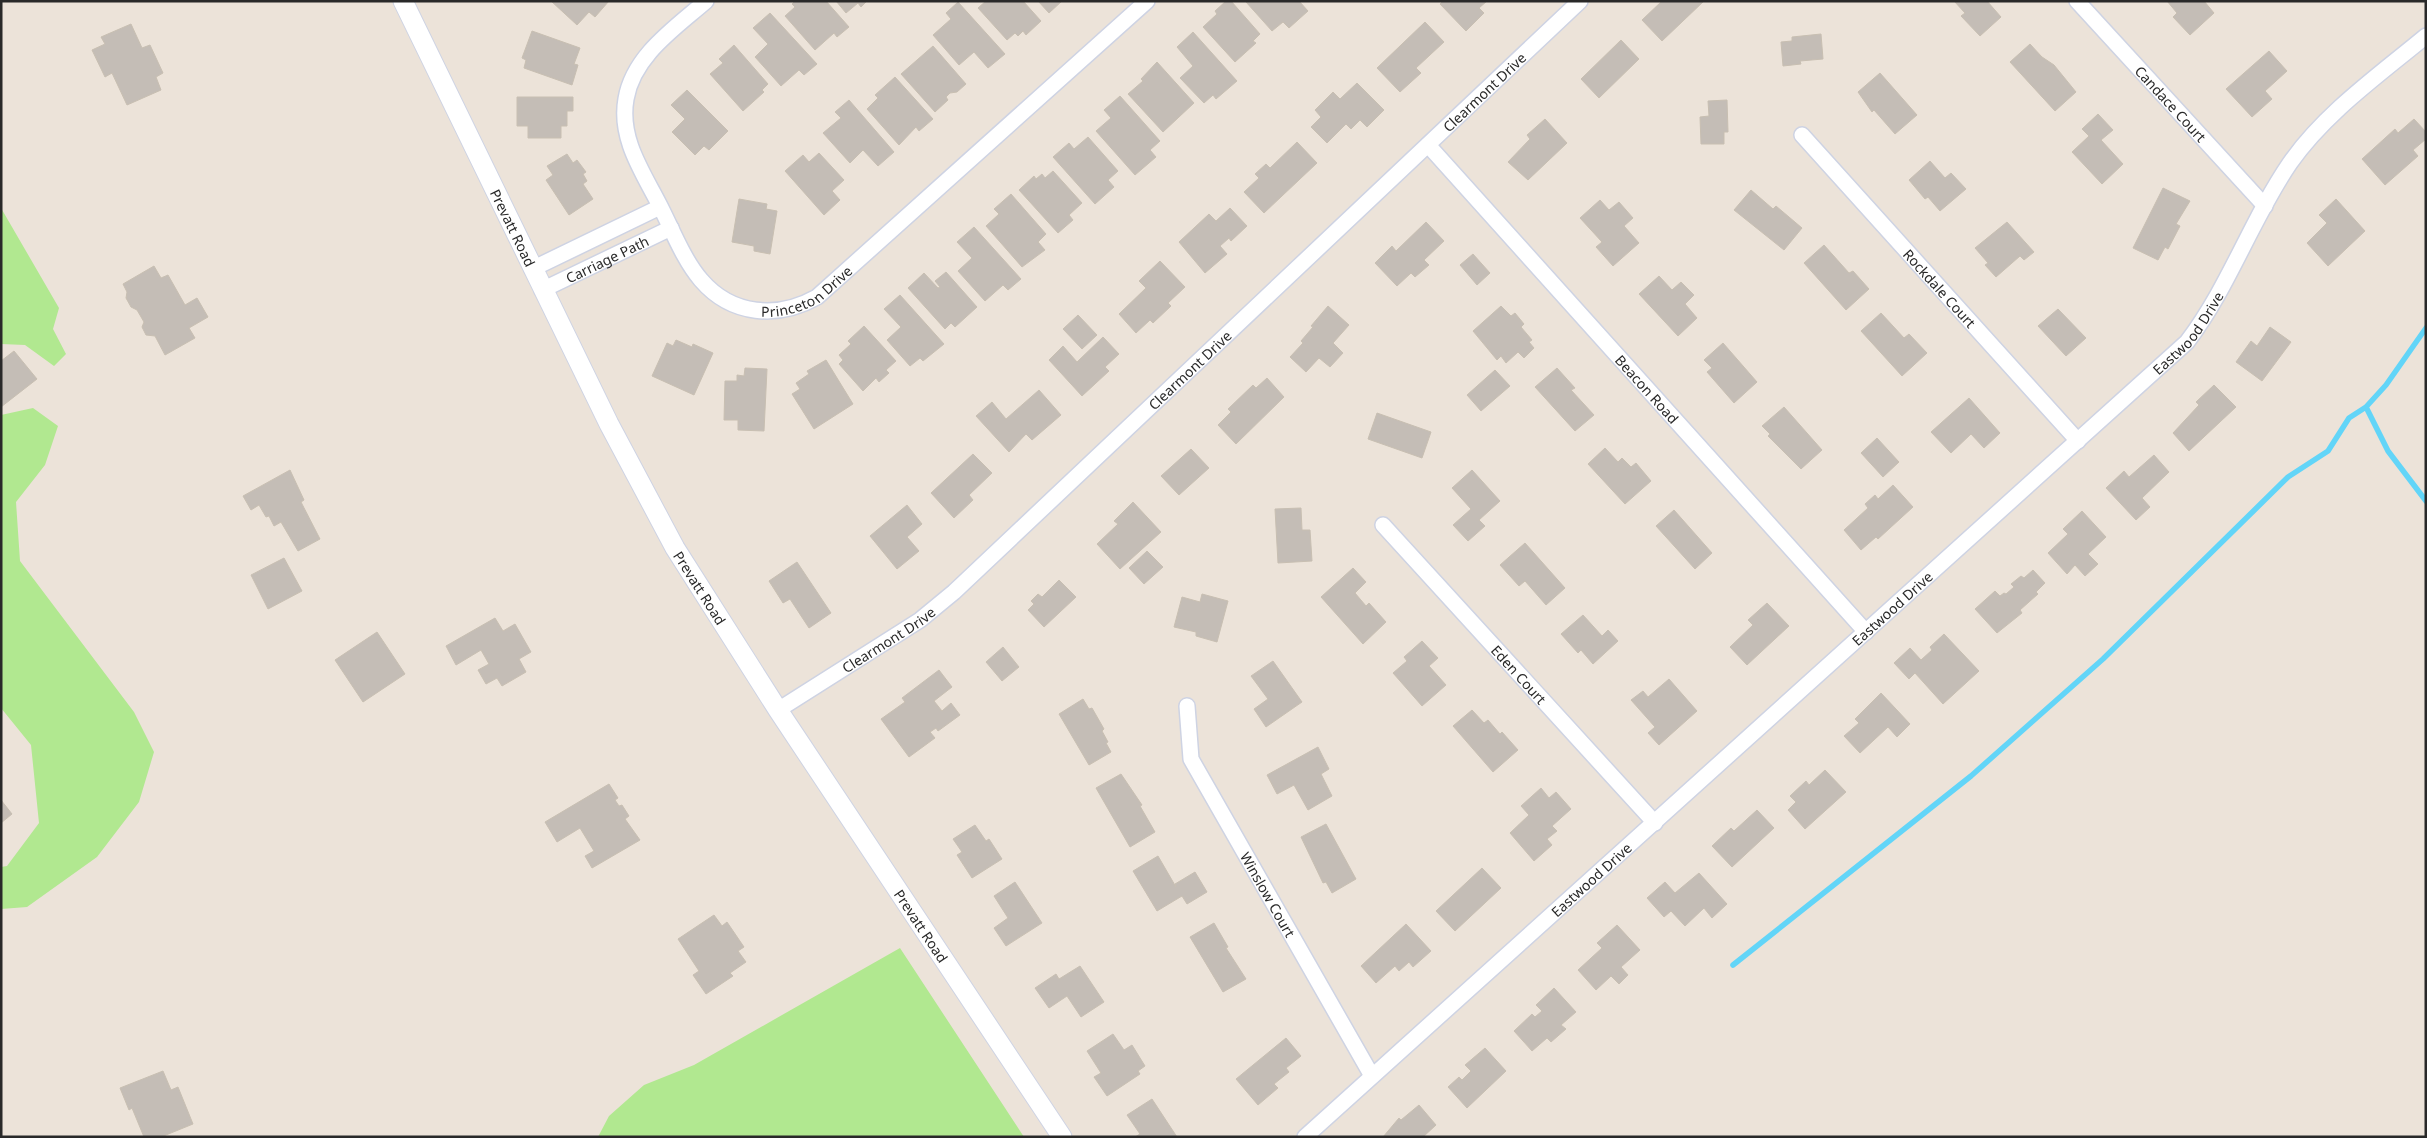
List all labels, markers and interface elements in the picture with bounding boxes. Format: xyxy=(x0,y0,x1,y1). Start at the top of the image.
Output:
street label: Clearmont Drive xyxy=(1438,48,1530,136)
street label: Candace Court xyxy=(2131,61,2211,146)
street label: Prevatt Road xyxy=(486,186,540,270)
street label: Carriage Path xyxy=(562,231,652,287)
street label: Rockdale Court xyxy=(1899,245,1980,331)
street label: Princeton Drive xyxy=(761,261,856,320)
street label: Eastwood Drive xyxy=(2148,288,2227,378)
street label: Clearmont Drive xyxy=(1144,326,1235,414)
street label: Beacon Road xyxy=(1611,351,1683,427)
street label: Prevatt Road xyxy=(670,547,731,628)
street label: Eastwood Drive xyxy=(1847,567,1936,649)
street label: Clearmont Drive xyxy=(838,602,939,677)
street label: Eden Court xyxy=(1487,641,1551,708)
street label: Eastwood Drive xyxy=(1547,838,1635,921)
street label: Winslow Court xyxy=(1236,848,1300,940)
street label: Prevatt Road xyxy=(890,885,953,966)

